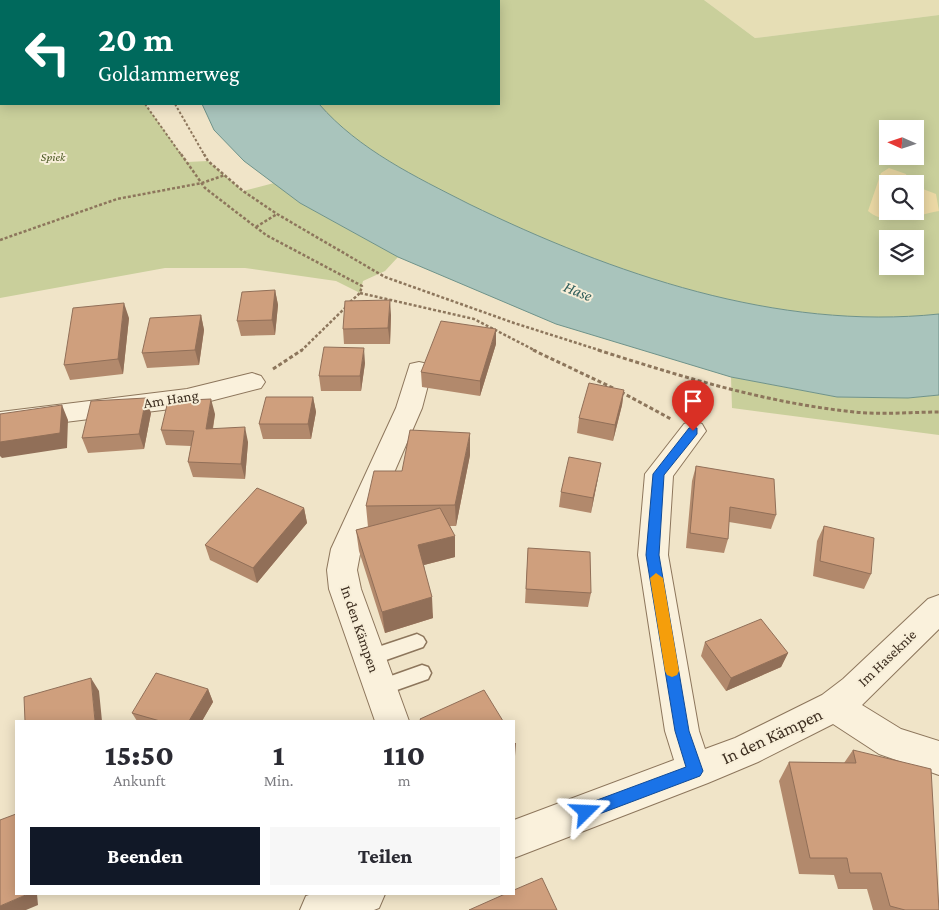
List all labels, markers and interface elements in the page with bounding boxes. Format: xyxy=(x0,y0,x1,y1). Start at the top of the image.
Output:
icon: left xyxy=(15,20,80,85)
text: 20 m xyxy=(98,20,173,59)
text: Goldammerweg xyxy=(98,61,240,86)
north arrow xyxy=(879,120,924,165)
map controls xyxy=(879,120,924,275)
park label: Spiek xyxy=(41,150,66,164)
button: search xyxy=(879,175,924,220)
button: layers xyxy=(879,230,924,275)
water label: Hase xyxy=(561,278,595,304)
pin xyxy=(672,380,714,431)
street label: Am Hang xyxy=(142,387,200,412)
icon: arrive xyxy=(679,387,707,415)
street label: In den Kämpen xyxy=(337,583,382,675)
street label: Im Haseknie xyxy=(855,626,920,690)
street label: In den Kämpen xyxy=(718,704,826,768)
text: 15:50 xyxy=(105,738,174,771)
text: 1 xyxy=(273,738,284,771)
text: 110 xyxy=(383,738,425,771)
text: Ankunft xyxy=(113,772,166,789)
text: Min. xyxy=(264,772,293,789)
text: m xyxy=(398,772,411,789)
position arrow xyxy=(559,785,611,837)
button: Beenden xyxy=(30,827,260,885)
button: Teilen xyxy=(270,827,500,885)

